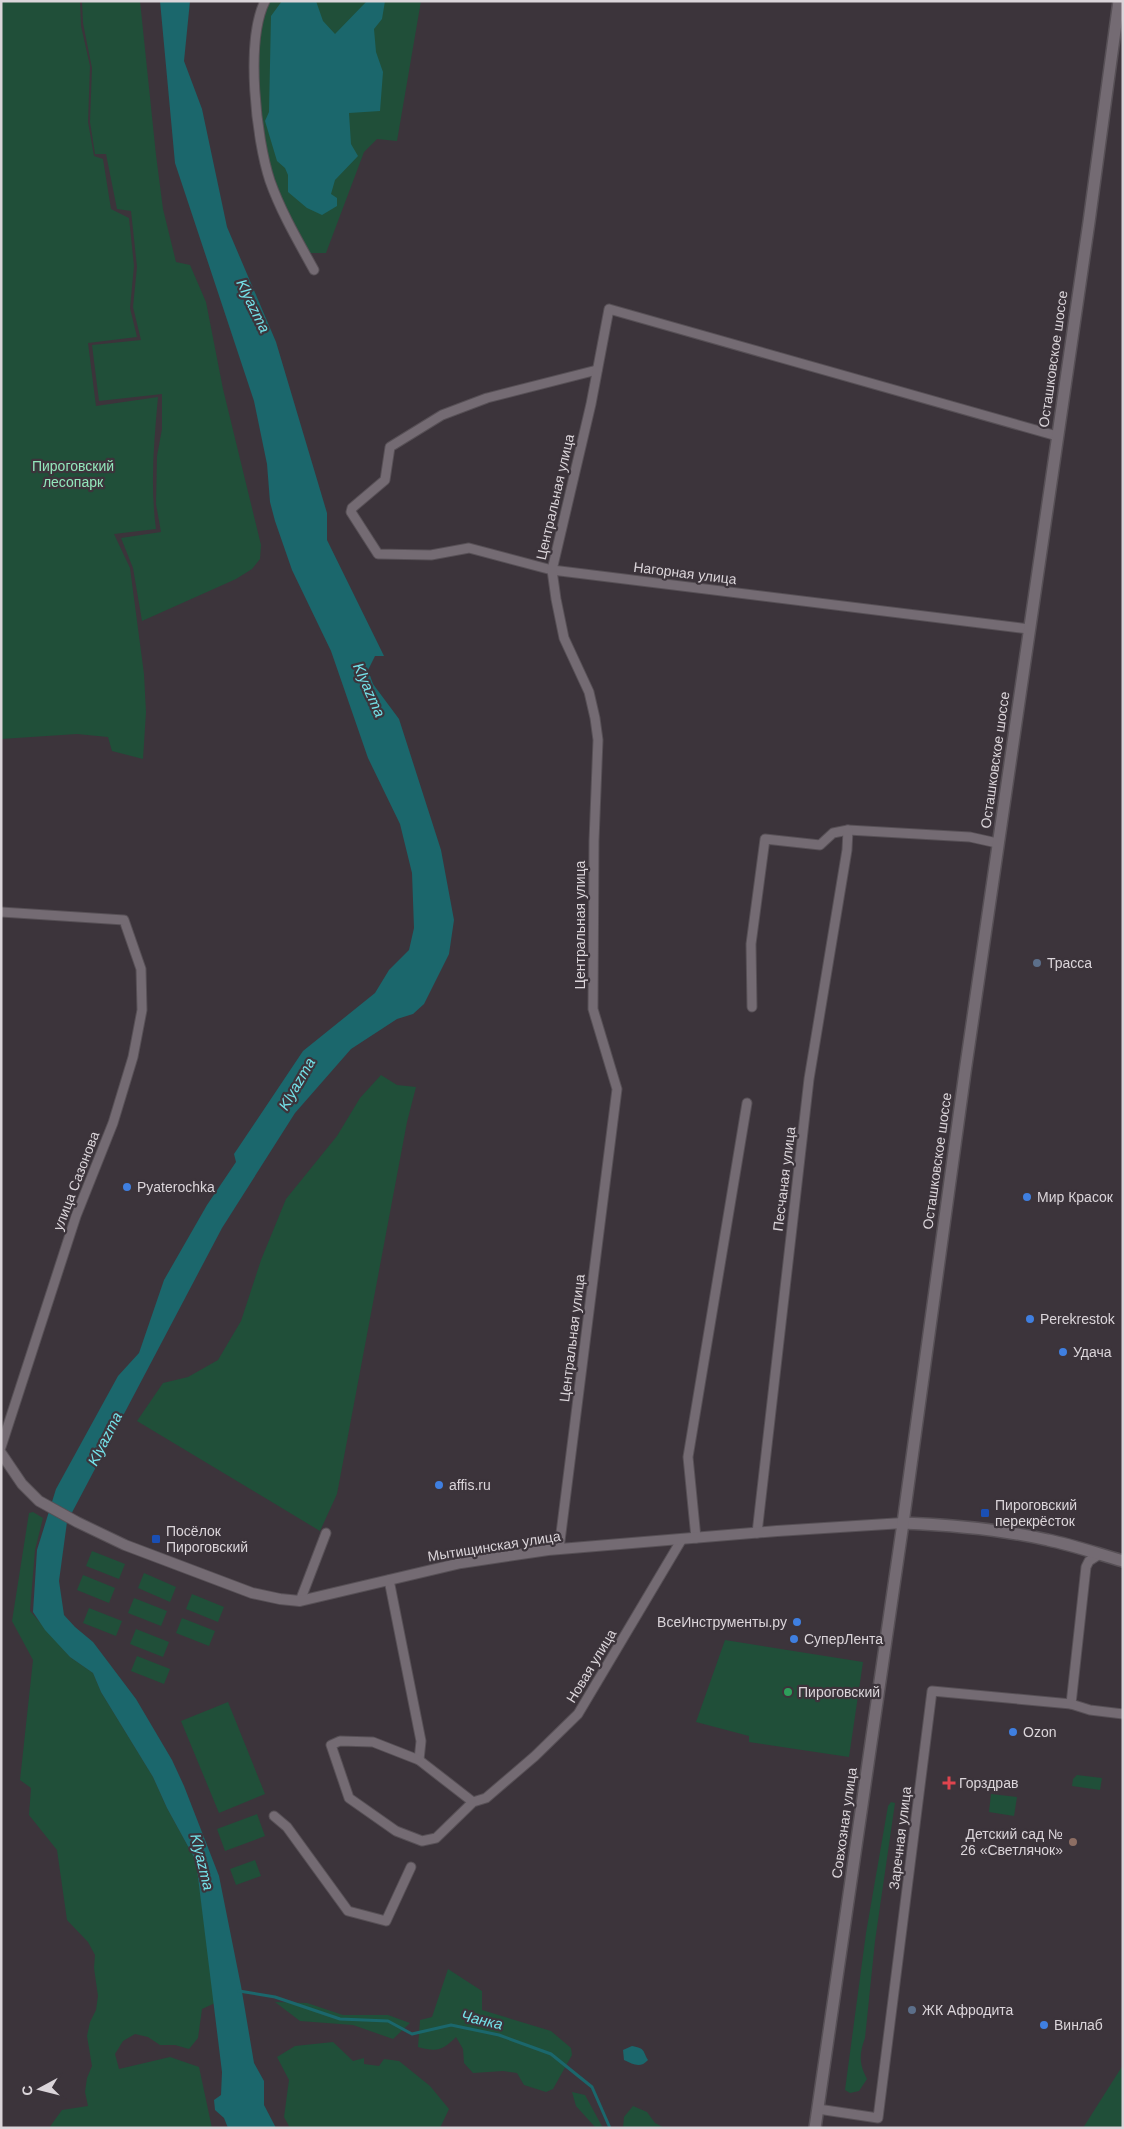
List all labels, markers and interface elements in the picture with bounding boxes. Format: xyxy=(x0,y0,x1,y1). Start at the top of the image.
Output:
water label: Klyazma xyxy=(233,276,274,335)
street label: Осташковское шоссе xyxy=(1035,289,1071,428)
street label: Центральная улица xyxy=(533,432,577,562)
park label: Пироговский лесопарк xyxy=(32,458,114,490)
street label: Нагорная улица xyxy=(633,559,738,587)
water label: Klyazma xyxy=(350,660,389,720)
street label: Осташковское шоссе xyxy=(977,690,1013,829)
street label: Центральная улица xyxy=(572,860,588,989)
place label: Трасса xyxy=(1047,955,1092,971)
marker: Трасса xyxy=(1031,957,1043,969)
water label: Klyazma xyxy=(275,1055,318,1113)
street label: Осташковское шоссе xyxy=(919,1091,955,1230)
street label: Песчаная улица xyxy=(770,1126,798,1232)
street label: улица Сазонова xyxy=(50,1129,102,1233)
place label: Pyaterochka xyxy=(137,1179,215,1195)
marker: Pyaterochka xyxy=(121,1181,133,1193)
place label: Мир Красок xyxy=(1037,1189,1114,1205)
marker: Мир Красок xyxy=(1021,1191,1033,1203)
street label: Центральная улица xyxy=(556,1273,588,1403)
place label: Perekrestok xyxy=(1040,1311,1116,1327)
marker: Perekrestok xyxy=(1024,1313,1036,1325)
place label: Удача xyxy=(1073,1344,1112,1360)
marker: Удача xyxy=(1057,1346,1069,1358)
water label: Klyazma xyxy=(84,1409,125,1468)
place label: affis.ru xyxy=(449,1477,491,1493)
marker: affis.ru xyxy=(433,1479,445,1491)
place label: Пироговский перекрёсток xyxy=(995,1497,1077,1529)
marker: Пироговский перекрёсток xyxy=(979,1507,991,1519)
place label: Посёлок Пироговский xyxy=(166,1523,248,1555)
street label: Мытищинская улица xyxy=(426,1528,562,1564)
marker: Посёлок Пироговский xyxy=(150,1533,162,1545)
place label: ВсеИнструменты.ру xyxy=(657,1614,787,1630)
marker: ВсеИнструменты.ру xyxy=(791,1616,803,1628)
street label: Новая улица xyxy=(563,1626,619,1706)
place label: СуперЛента xyxy=(804,1631,883,1647)
marker: СуперЛента xyxy=(788,1633,800,1645)
place label: Пироговский xyxy=(798,1684,880,1700)
marker: Пироговский xyxy=(782,1686,794,1698)
place label: Ozon xyxy=(1023,1724,1056,1740)
marker: Ozon xyxy=(1007,1726,1019,1738)
street label: Совхозная улица xyxy=(828,1766,860,1879)
place label: Горздрав xyxy=(959,1775,1018,1791)
marker: Горздрав xyxy=(943,1777,955,1789)
street label: Заречная улица xyxy=(886,1785,914,1891)
place label: Детский сад № 26 «Светлячок» xyxy=(960,1826,1063,1858)
water label: Klyazma xyxy=(187,1832,218,1892)
marker: Детский сад № 26 «Светлячок» xyxy=(1067,1836,1079,1848)
place label: ЖК Афродита xyxy=(922,2002,1013,2018)
marker: ЖК Афродита xyxy=(906,2004,918,2016)
water label: Чанка xyxy=(460,2006,505,2033)
place label: Винлаб xyxy=(1054,2017,1103,2033)
marker: Винлаб xyxy=(1038,2019,1050,2031)
north arrow xyxy=(15,2064,65,2114)
text: С xyxy=(19,2085,36,2097)

